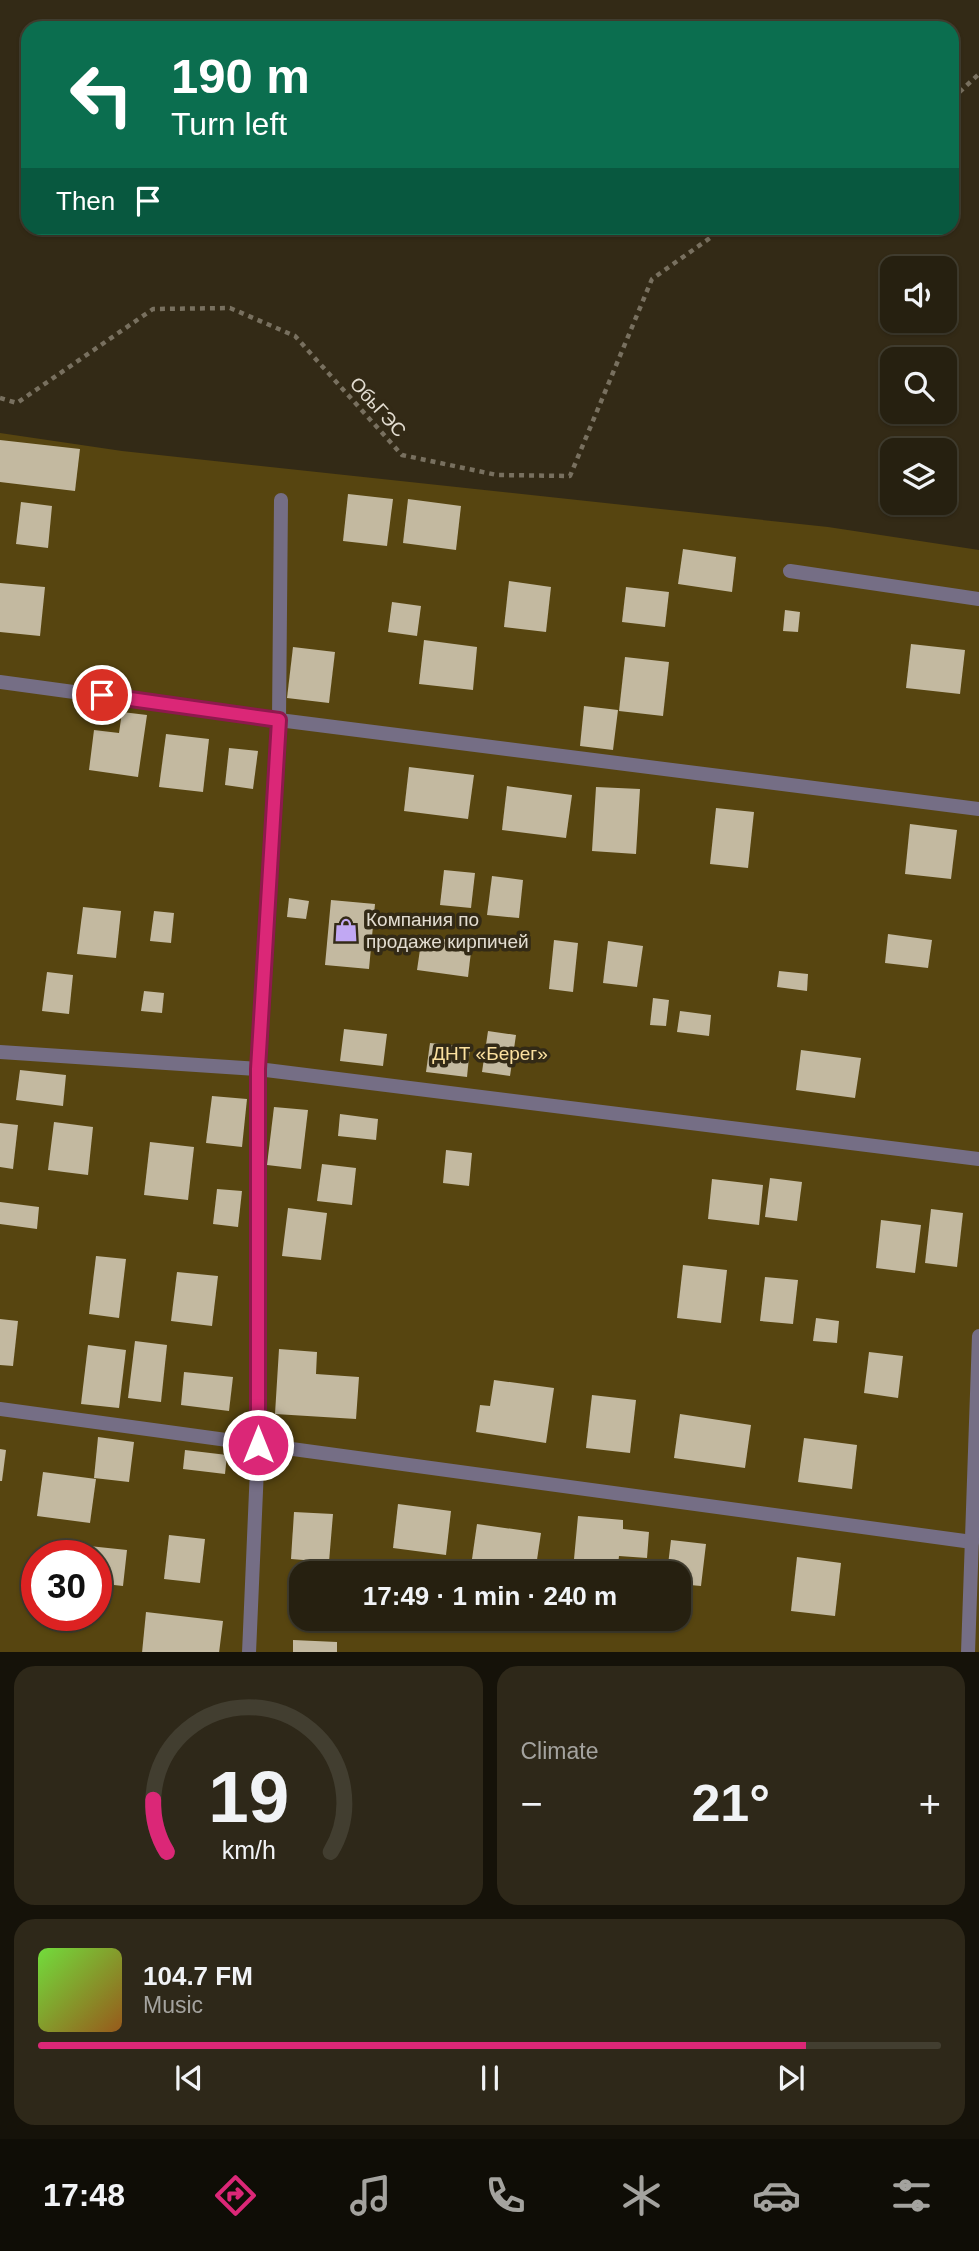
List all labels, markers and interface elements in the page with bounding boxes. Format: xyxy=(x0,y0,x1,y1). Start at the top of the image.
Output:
icon: left xyxy=(56,49,147,140)
text: 190 m xyxy=(171,49,310,103)
text: Turn left xyxy=(171,106,287,142)
icon: arrive xyxy=(129,182,167,220)
text: Then xyxy=(56,186,115,216)
map controls xyxy=(880,256,957,515)
button: sound xyxy=(880,256,957,333)
button: search xyxy=(880,347,957,424)
street label: ОбьГЭС xyxy=(346,373,410,441)
button: layers xyxy=(880,438,957,515)
pin xyxy=(72,665,132,725)
icon: arrive xyxy=(83,676,121,714)
place label: Компания по продаже кирпичей xyxy=(366,909,529,952)
shop icon: Компания по продаже кирпичей xyxy=(332,916,360,944)
park label: ДНТ «Берег» xyxy=(432,1043,548,1064)
position arrow xyxy=(221,1408,295,1482)
speed limit sign: 30 xyxy=(21,1540,112,1631)
text: 17:49 · 1 min · 240 m xyxy=(363,1581,617,1611)
text: Climate xyxy=(521,1738,598,1764)
text: 19 xyxy=(208,1756,289,1837)
text: 21° xyxy=(691,1774,770,1832)
text: − xyxy=(521,1783,543,1825)
text: + xyxy=(919,1783,941,1825)
text: km/h xyxy=(221,1835,275,1863)
text: 104.7 FM xyxy=(143,1961,253,1991)
text: Music xyxy=(143,1992,203,2018)
icon: previous xyxy=(170,2059,208,2097)
icon: pause xyxy=(471,2059,509,2097)
icon: next xyxy=(772,2059,810,2097)
icon: directions xyxy=(211,2171,260,2220)
icon: music xyxy=(346,2171,395,2220)
icon: phone xyxy=(481,2171,530,2220)
icon: climate xyxy=(617,2171,666,2220)
icon: car xyxy=(752,2171,801,2220)
icon: filters xyxy=(887,2171,936,2220)
text: 17:48 xyxy=(43,2177,125,2213)

